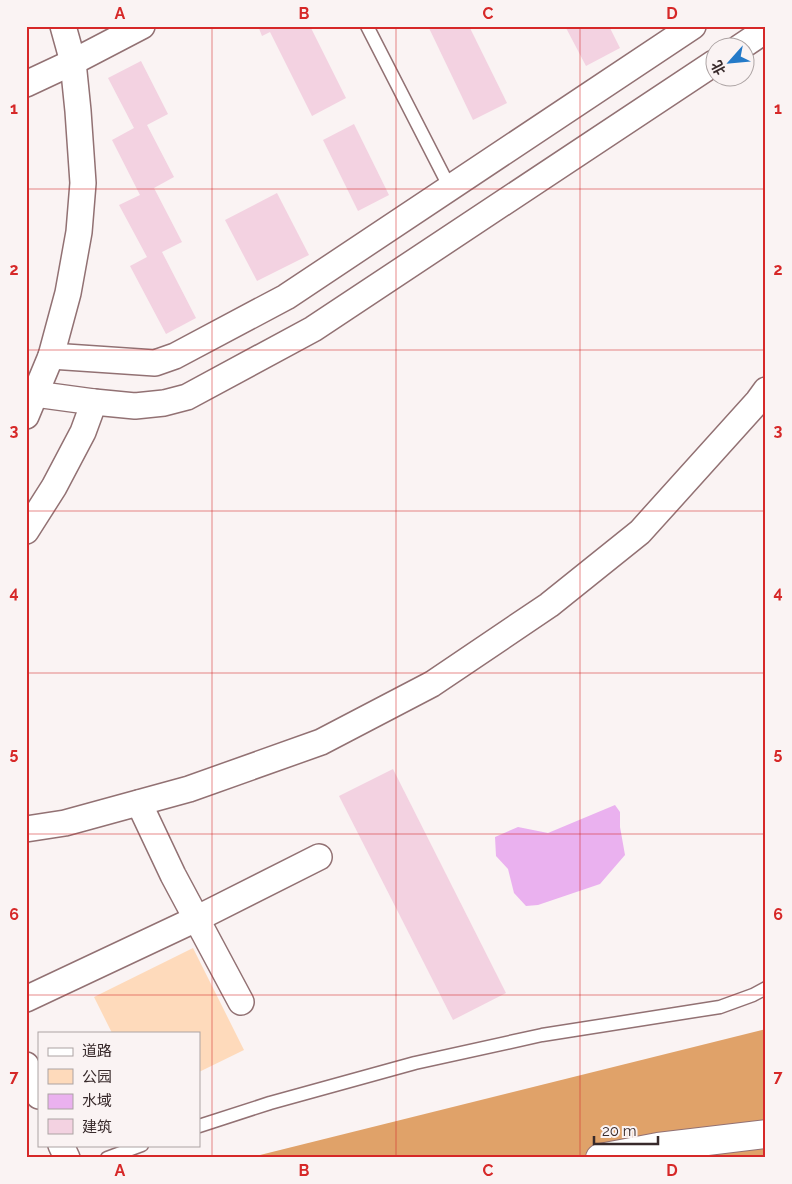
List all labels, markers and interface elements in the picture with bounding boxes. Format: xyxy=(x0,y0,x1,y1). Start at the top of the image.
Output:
text: A xyxy=(115,4,126,23)
text: B xyxy=(299,4,310,23)
text: C xyxy=(483,4,494,23)
text: D xyxy=(666,4,678,23)
north arrow xyxy=(704,38,754,88)
text: 北 xyxy=(708,58,729,78)
text: 1 xyxy=(10,99,18,118)
text: 1 xyxy=(774,99,782,118)
text: 2 xyxy=(9,260,19,279)
text: 2 xyxy=(773,260,783,279)
text: 3 xyxy=(10,421,19,440)
text: 3 xyxy=(774,421,783,440)
text: 4 xyxy=(9,583,19,602)
text: 4 xyxy=(773,583,783,602)
text: 5 xyxy=(10,744,19,763)
text: 5 xyxy=(774,744,783,763)
text: 6 xyxy=(9,905,19,924)
text: 6 xyxy=(773,905,783,924)
legend xyxy=(38,1032,200,1146)
text: 道路 xyxy=(82,1042,112,1060)
text: 7 xyxy=(10,1067,19,1086)
text: 7 xyxy=(774,1067,783,1086)
text: 公园 xyxy=(82,1068,112,1086)
text: 水域 xyxy=(82,1092,112,1110)
scale bar xyxy=(594,1114,658,1146)
text: 建筑 xyxy=(82,1118,112,1136)
text: 20 m xyxy=(602,1122,637,1140)
text: A xyxy=(115,1161,126,1180)
text: B xyxy=(299,1161,310,1180)
text: C xyxy=(483,1161,494,1180)
text: D xyxy=(666,1161,678,1180)

